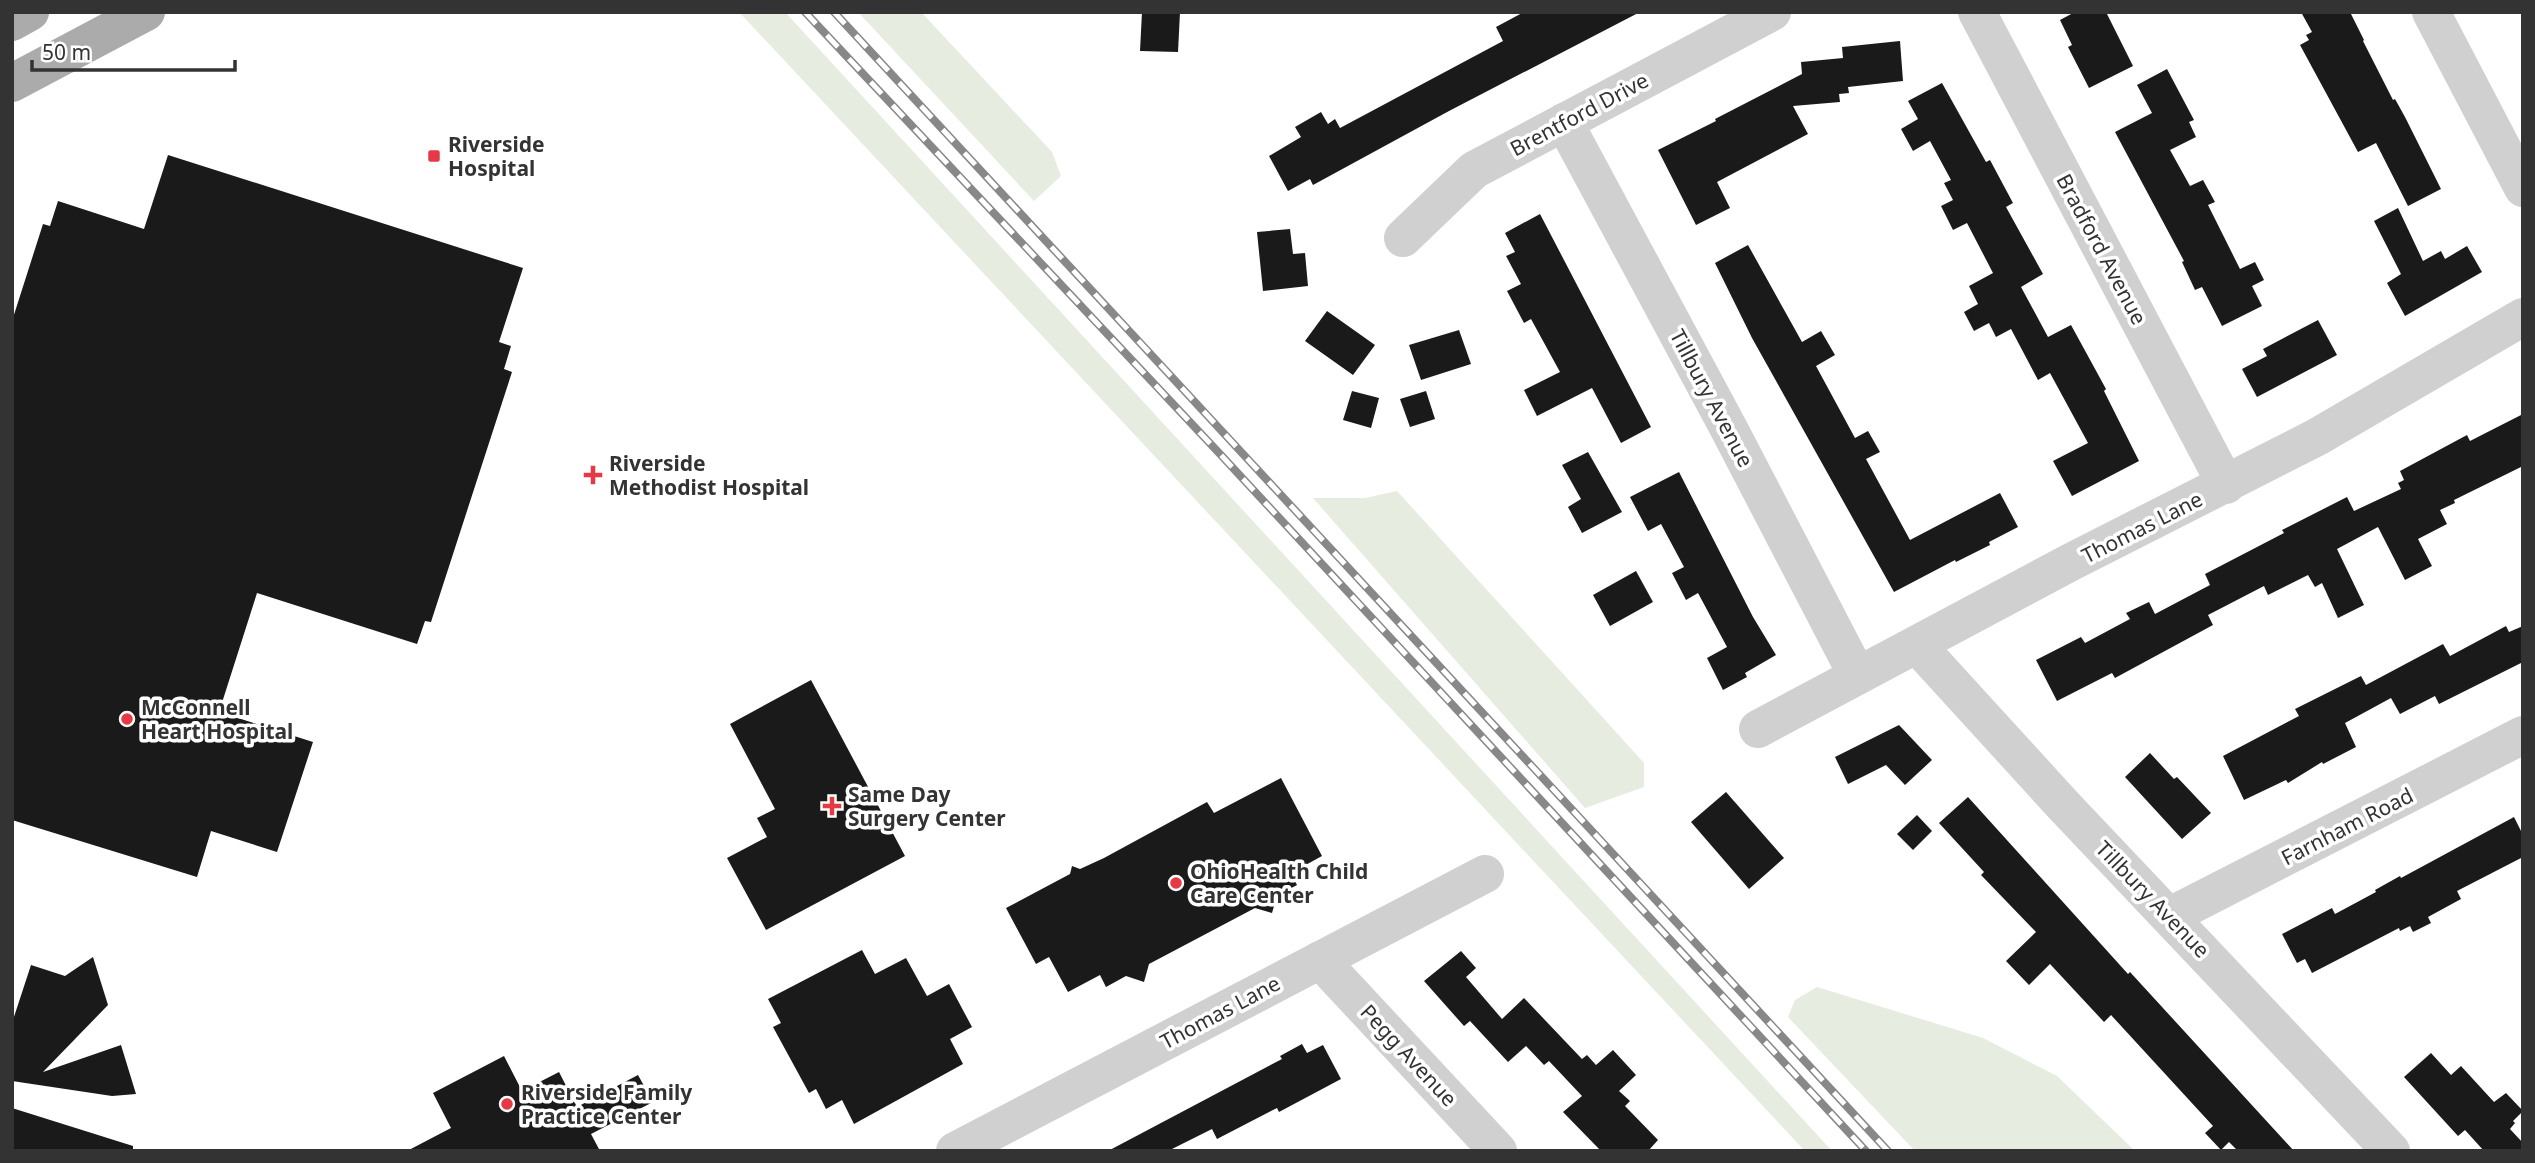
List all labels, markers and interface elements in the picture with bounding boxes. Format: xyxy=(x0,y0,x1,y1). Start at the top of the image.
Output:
scale bar xyxy=(32,28,234,72)
text: 50 m xyxy=(42,38,91,66)
street label: Brentford Drive xyxy=(1505,66,1653,162)
place label: Riverside Hospital xyxy=(448,130,545,182)
marker: Riverside Hospital xyxy=(426,148,442,164)
street label: Bradford Avenue xyxy=(2050,169,2154,329)
street label: Tillbury Avenue xyxy=(1664,324,1760,472)
place label: Riverside Methodist Hospital xyxy=(609,449,809,501)
marker: Riverside Methodist Hospital xyxy=(583,465,603,485)
street label: Thomas Lane xyxy=(2077,485,2207,569)
place label: McConnell Heart Hospital xyxy=(141,693,293,745)
marker: McConnell Heart Hospital xyxy=(119,711,135,727)
place label: Same Day Surgery Center xyxy=(848,780,1006,832)
street label: Farnham Road xyxy=(2276,781,2418,871)
marker: Same Day Surgery Center xyxy=(822,796,842,816)
street label: Tillbury Avenue xyxy=(2090,834,2216,964)
place label: OhioHealth Child Care Center xyxy=(1190,857,1368,909)
marker: OhioHealth Child Care Center xyxy=(1168,875,1184,891)
street label: Thomas Lane xyxy=(1155,969,1285,1055)
street label: Pegg Avenue xyxy=(1355,998,1463,1112)
place label: Riverside Family Practice Center xyxy=(521,1078,692,1130)
marker: Riverside Family Practice Center xyxy=(499,1096,515,1112)

